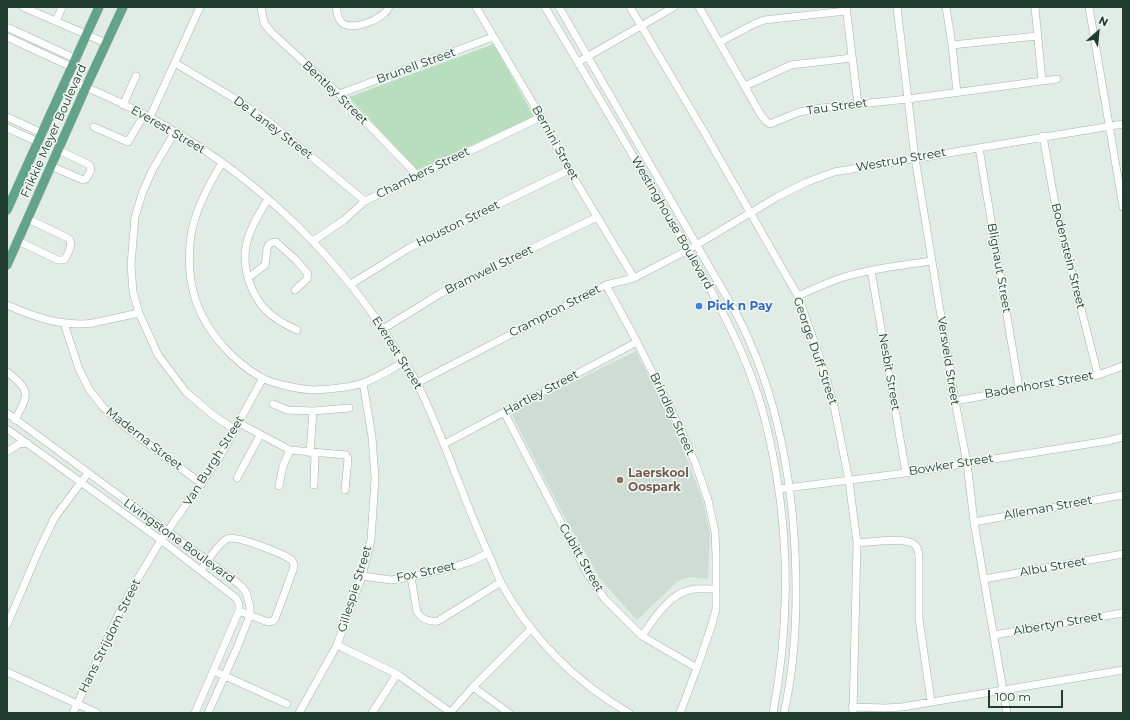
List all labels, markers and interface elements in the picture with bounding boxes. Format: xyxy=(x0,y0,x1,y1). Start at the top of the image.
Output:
north arrow xyxy=(1078,12,1118,52)
text: N xyxy=(1096,13,1111,30)
street label: Brunell Street xyxy=(374,45,458,87)
street label: Bentley Street xyxy=(299,58,371,128)
street label: Frikkie Meyer Boulevard xyxy=(18,62,90,200)
street label: De Laney Street xyxy=(230,93,316,163)
street label: Tau Street xyxy=(806,96,868,118)
street label: Everest Street xyxy=(128,103,208,157)
street label: Bernini Street xyxy=(529,103,581,183)
street label: Chambers Street xyxy=(374,144,472,202)
street label: Westrup Street xyxy=(855,145,947,175)
street label: Westinghouse Boulevard xyxy=(628,154,716,292)
street label: Houston Street xyxy=(414,198,502,250)
street label: Bodenstein Street xyxy=(1048,202,1088,310)
street label: Blignaut Street xyxy=(984,222,1014,314)
street label: Bramwell Street xyxy=(442,242,536,298)
street label: Crampton Street xyxy=(507,282,603,340)
street label: George Duff Street xyxy=(790,295,840,407)
place label: Pick n Pay xyxy=(707,299,772,313)
marker: Pick n Pay xyxy=(694,301,704,311)
street label: Everest Street xyxy=(369,314,425,392)
street label: Versveld Street xyxy=(934,316,962,406)
street label: Nesbit Street xyxy=(875,332,903,412)
street label: Hartley Street xyxy=(501,367,581,419)
street label: Badenhorst Street xyxy=(983,368,1095,402)
street label: Brindley Street xyxy=(647,370,697,458)
street label: Maderna Street xyxy=(103,405,185,473)
street label: Van Burgh Street xyxy=(180,413,248,509)
street label: Bowker Street xyxy=(908,451,994,479)
place label: Laerskool Oospark xyxy=(628,466,689,494)
marker: Laerskool Oospark xyxy=(615,475,625,485)
street label: Alleman Street xyxy=(1003,493,1093,523)
street label: Livingstone Boulevard xyxy=(121,496,237,586)
street label: Cubitt Street xyxy=(556,521,606,595)
street label: Gillespie Street xyxy=(335,544,375,634)
street label: Albu Street xyxy=(1019,554,1087,580)
street label: Fox Street xyxy=(395,559,457,585)
street label: Hans Strijdom Street xyxy=(76,577,144,695)
street label: Albertyn Street xyxy=(1012,609,1104,639)
scale bar xyxy=(990,682,1065,708)
text: 100 m xyxy=(995,689,1031,704)

